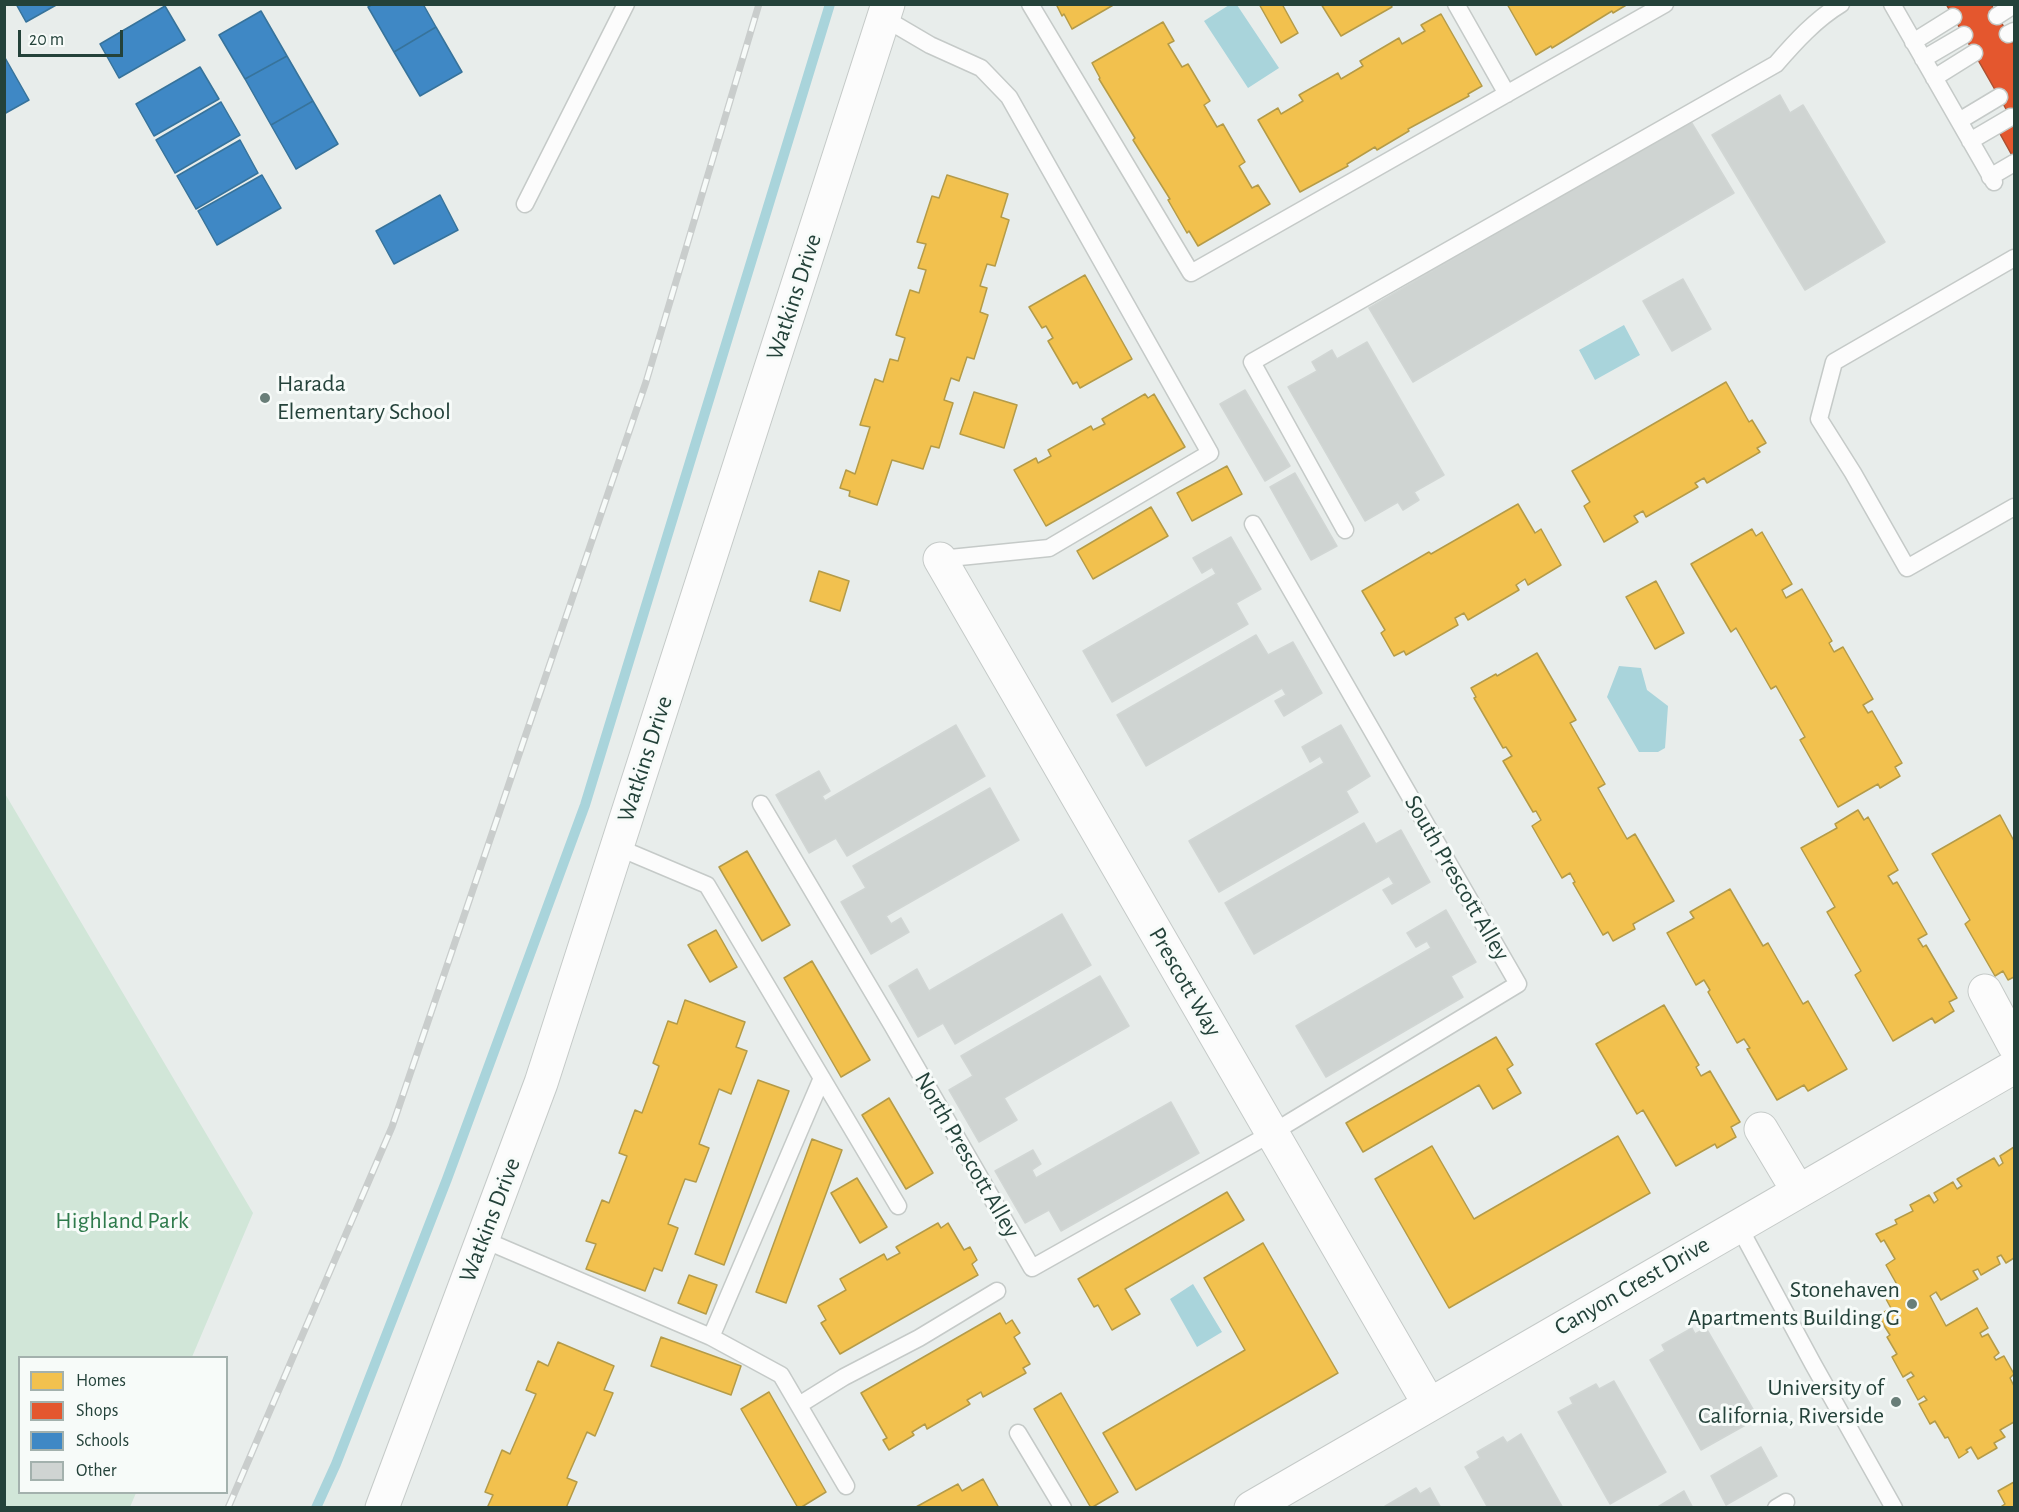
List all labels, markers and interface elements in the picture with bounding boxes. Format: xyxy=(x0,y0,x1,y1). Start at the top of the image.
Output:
scale bar xyxy=(21,18,126,56)
text: 20 m xyxy=(29,31,64,49)
street label: Watkins Drive xyxy=(760,230,828,364)
place label: Harada Elementary School xyxy=(277,370,451,426)
marker: Harada Elementary School xyxy=(258,391,272,405)
street label: Watkins Drive xyxy=(611,692,679,826)
street label: South Prescott Alley xyxy=(1398,790,1516,966)
street label: Prescott Way xyxy=(1142,922,1228,1042)
street label: North Prescott Alley xyxy=(908,1067,1026,1243)
street label: Watkins Drive xyxy=(453,1154,527,1286)
park label: Highland Park xyxy=(55,1207,189,1235)
street label: Canyon Crest Drive xyxy=(1549,1230,1715,1342)
place label: Stonehaven Apartments Building G xyxy=(1687,1276,1900,1332)
marker: Stonehaven Apartments Building G xyxy=(1905,1297,1919,1311)
legend xyxy=(18,1356,228,1494)
text: Homes xyxy=(76,1372,126,1390)
place label: University of California, Riverside xyxy=(1698,1374,1884,1430)
marker: University of California, Riverside xyxy=(1889,1395,1903,1409)
text: Shops xyxy=(76,1402,118,1420)
text: Schools xyxy=(76,1432,129,1450)
text: Other xyxy=(76,1462,117,1480)

